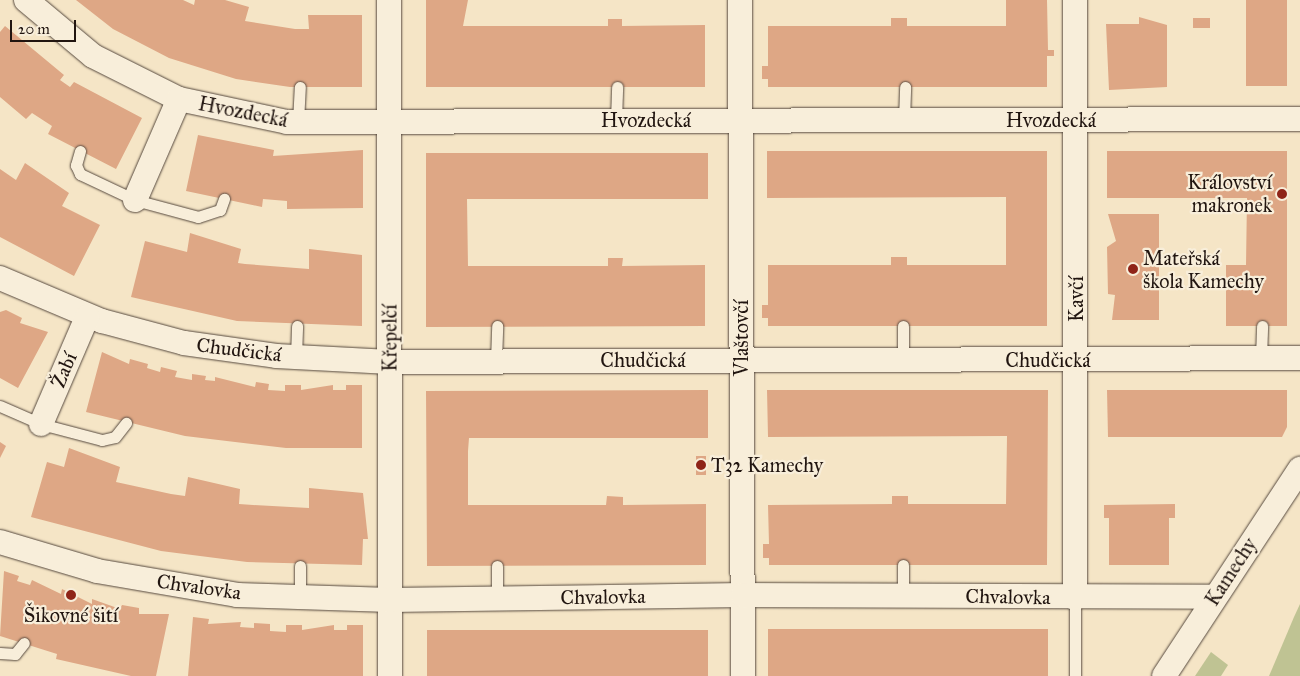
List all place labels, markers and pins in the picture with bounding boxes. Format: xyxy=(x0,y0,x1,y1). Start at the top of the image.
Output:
place label: Království makronek xyxy=(1187,170,1272,217)
marker: Království makronek xyxy=(1276,188,1288,200)
place label: Mateřská škola Kamechy xyxy=(1143,246,1264,293)
marker: Mateřská škola Kamechy xyxy=(1127,263,1139,275)
place label: T32 Kamechy xyxy=(711,453,823,477)
marker: T32 Kamechy xyxy=(695,459,707,471)
marker: Šikovné šití xyxy=(65,589,77,601)
place label: Šikovné šití xyxy=(24,603,118,627)

